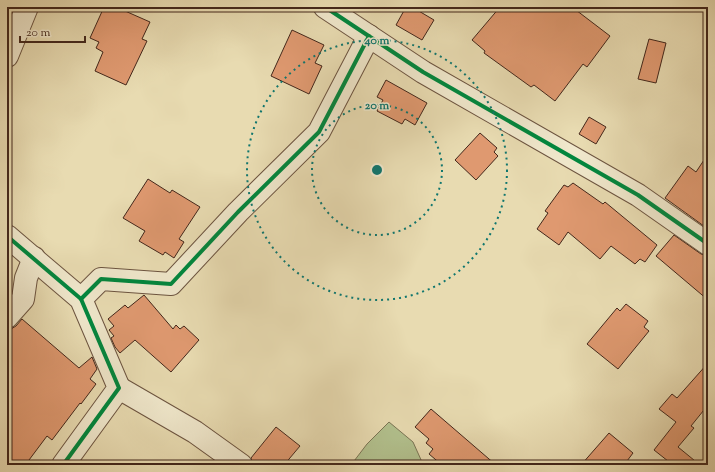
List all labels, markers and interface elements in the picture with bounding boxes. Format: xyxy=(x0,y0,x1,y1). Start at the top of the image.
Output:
scale bar xyxy=(20,18,85,44)
text: 20 m xyxy=(26,24,51,42)
text: 40 m xyxy=(364,32,389,50)
text: 20 m xyxy=(365,97,389,115)
centre of rings xyxy=(370,163,384,177)

